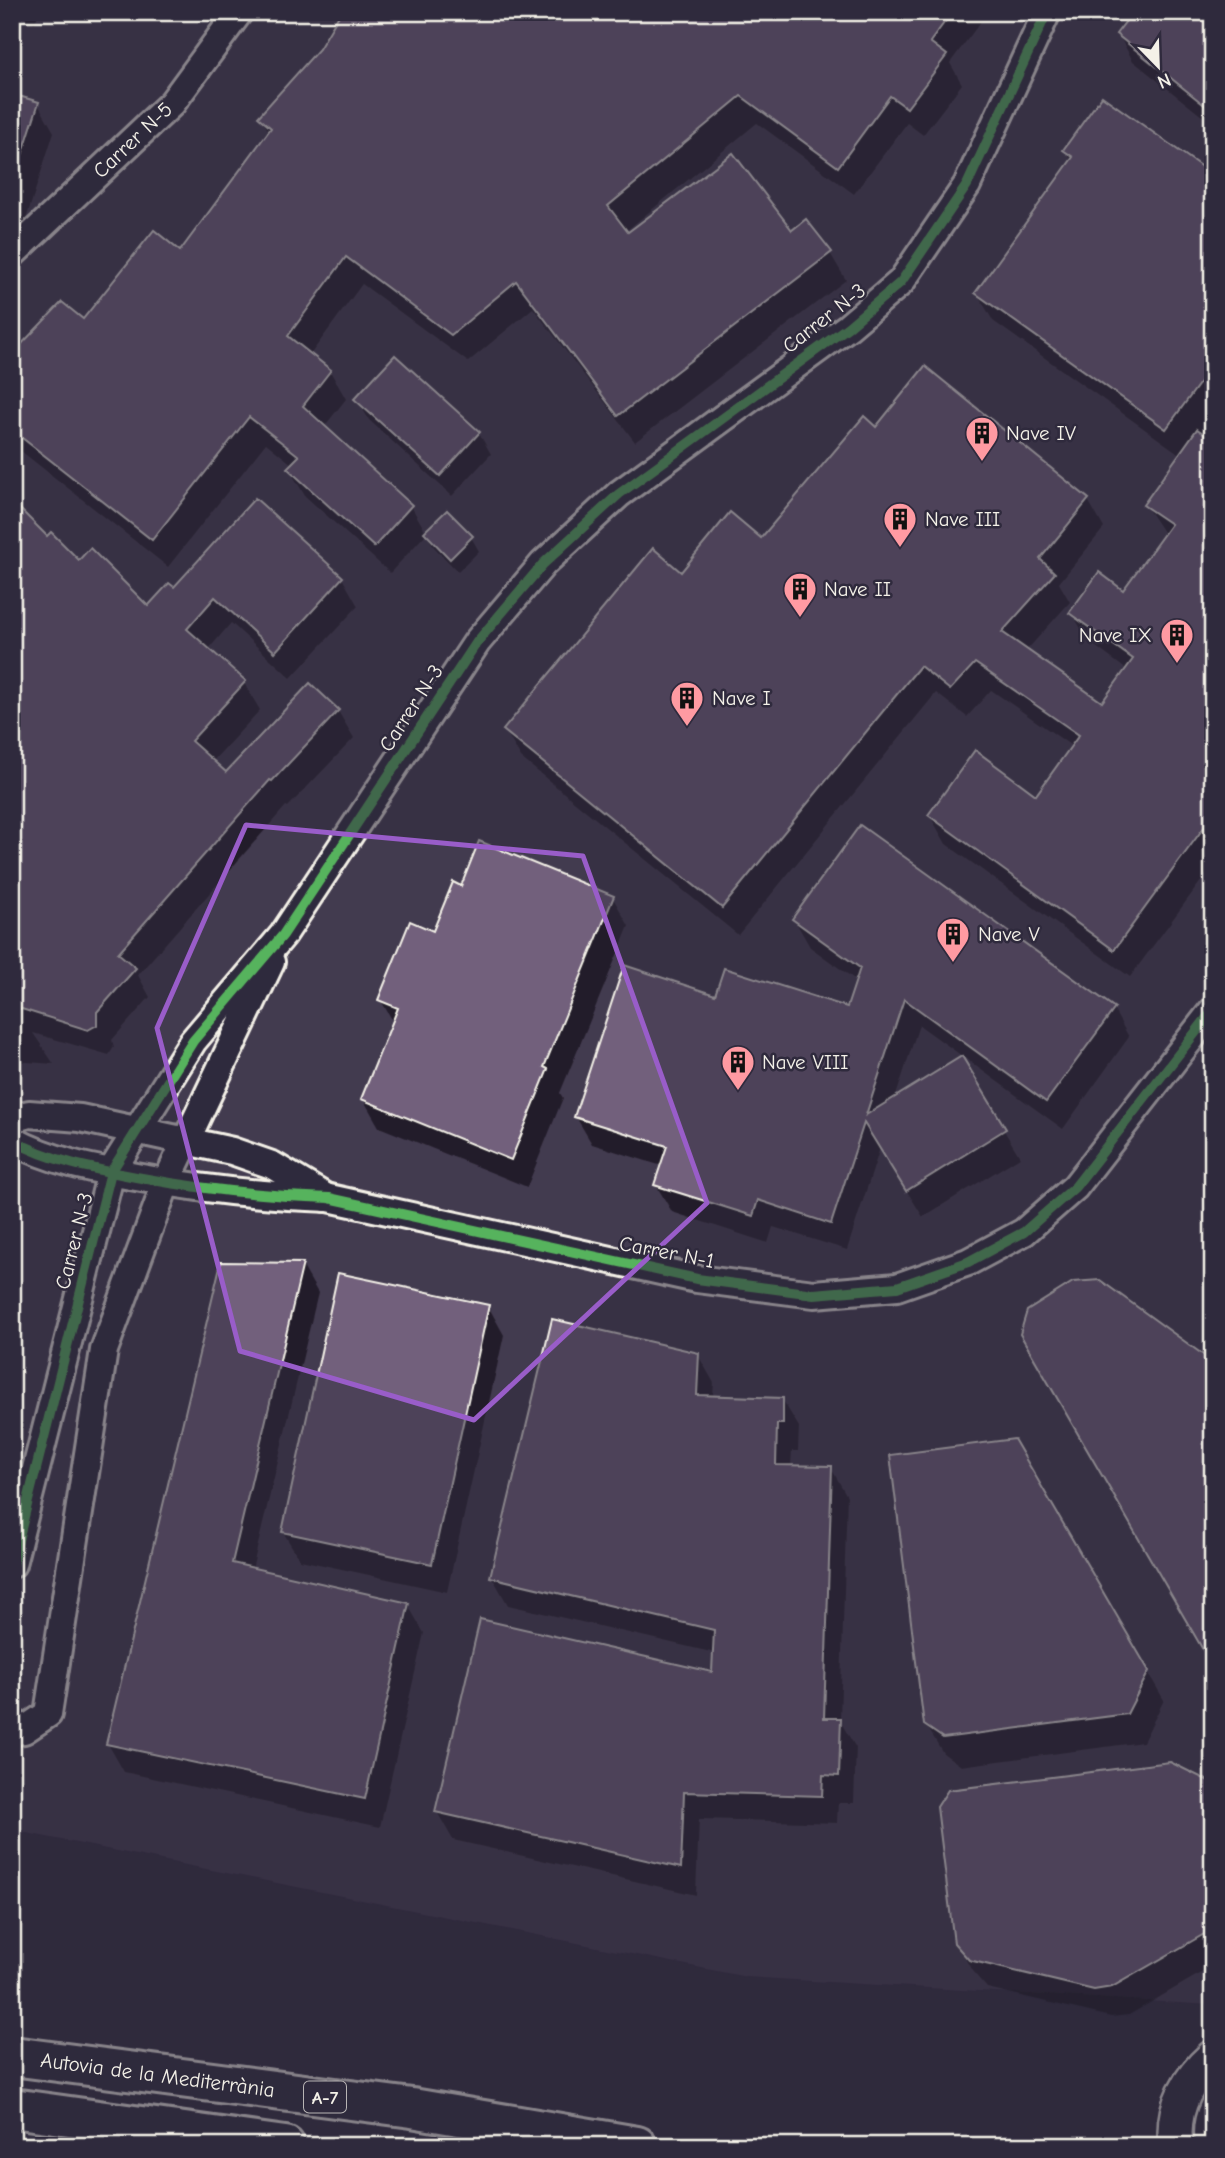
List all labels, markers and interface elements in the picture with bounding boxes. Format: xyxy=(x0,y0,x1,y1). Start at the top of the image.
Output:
north arrow xyxy=(1124,32,1194,102)
text: N xyxy=(1154,68,1174,93)
street label: Carrer N-5 xyxy=(88,97,177,183)
street label: Carrer N-3 xyxy=(778,278,870,358)
building icon: Nave IV xyxy=(963,414,1001,463)
place label: Nave IV xyxy=(1006,421,1077,445)
building icon: Nave III xyxy=(881,500,919,549)
place label: Nave III xyxy=(925,507,1000,531)
building icon: Nave II xyxy=(781,570,819,619)
place label: Nave II xyxy=(824,577,891,601)
building icon: Nave IX xyxy=(1158,616,1196,665)
place label: Nave IX xyxy=(1079,623,1152,647)
street label: Carrer N-3 xyxy=(374,660,448,756)
building icon: Nave I xyxy=(668,679,706,728)
place label: Nave I xyxy=(712,686,771,710)
building icon: Nave V xyxy=(934,915,972,964)
place label: Nave V xyxy=(978,922,1041,946)
building icon: Nave VIII xyxy=(719,1043,757,1092)
place label: Nave VIII xyxy=(762,1050,849,1074)
street label: Carrer N-3 xyxy=(50,1190,98,1292)
street label: Carrer N-1 xyxy=(617,1231,717,1273)
street label: Autovia de la Mediterrània xyxy=(39,2048,276,2102)
road number: A-7 xyxy=(304,2082,346,2112)

